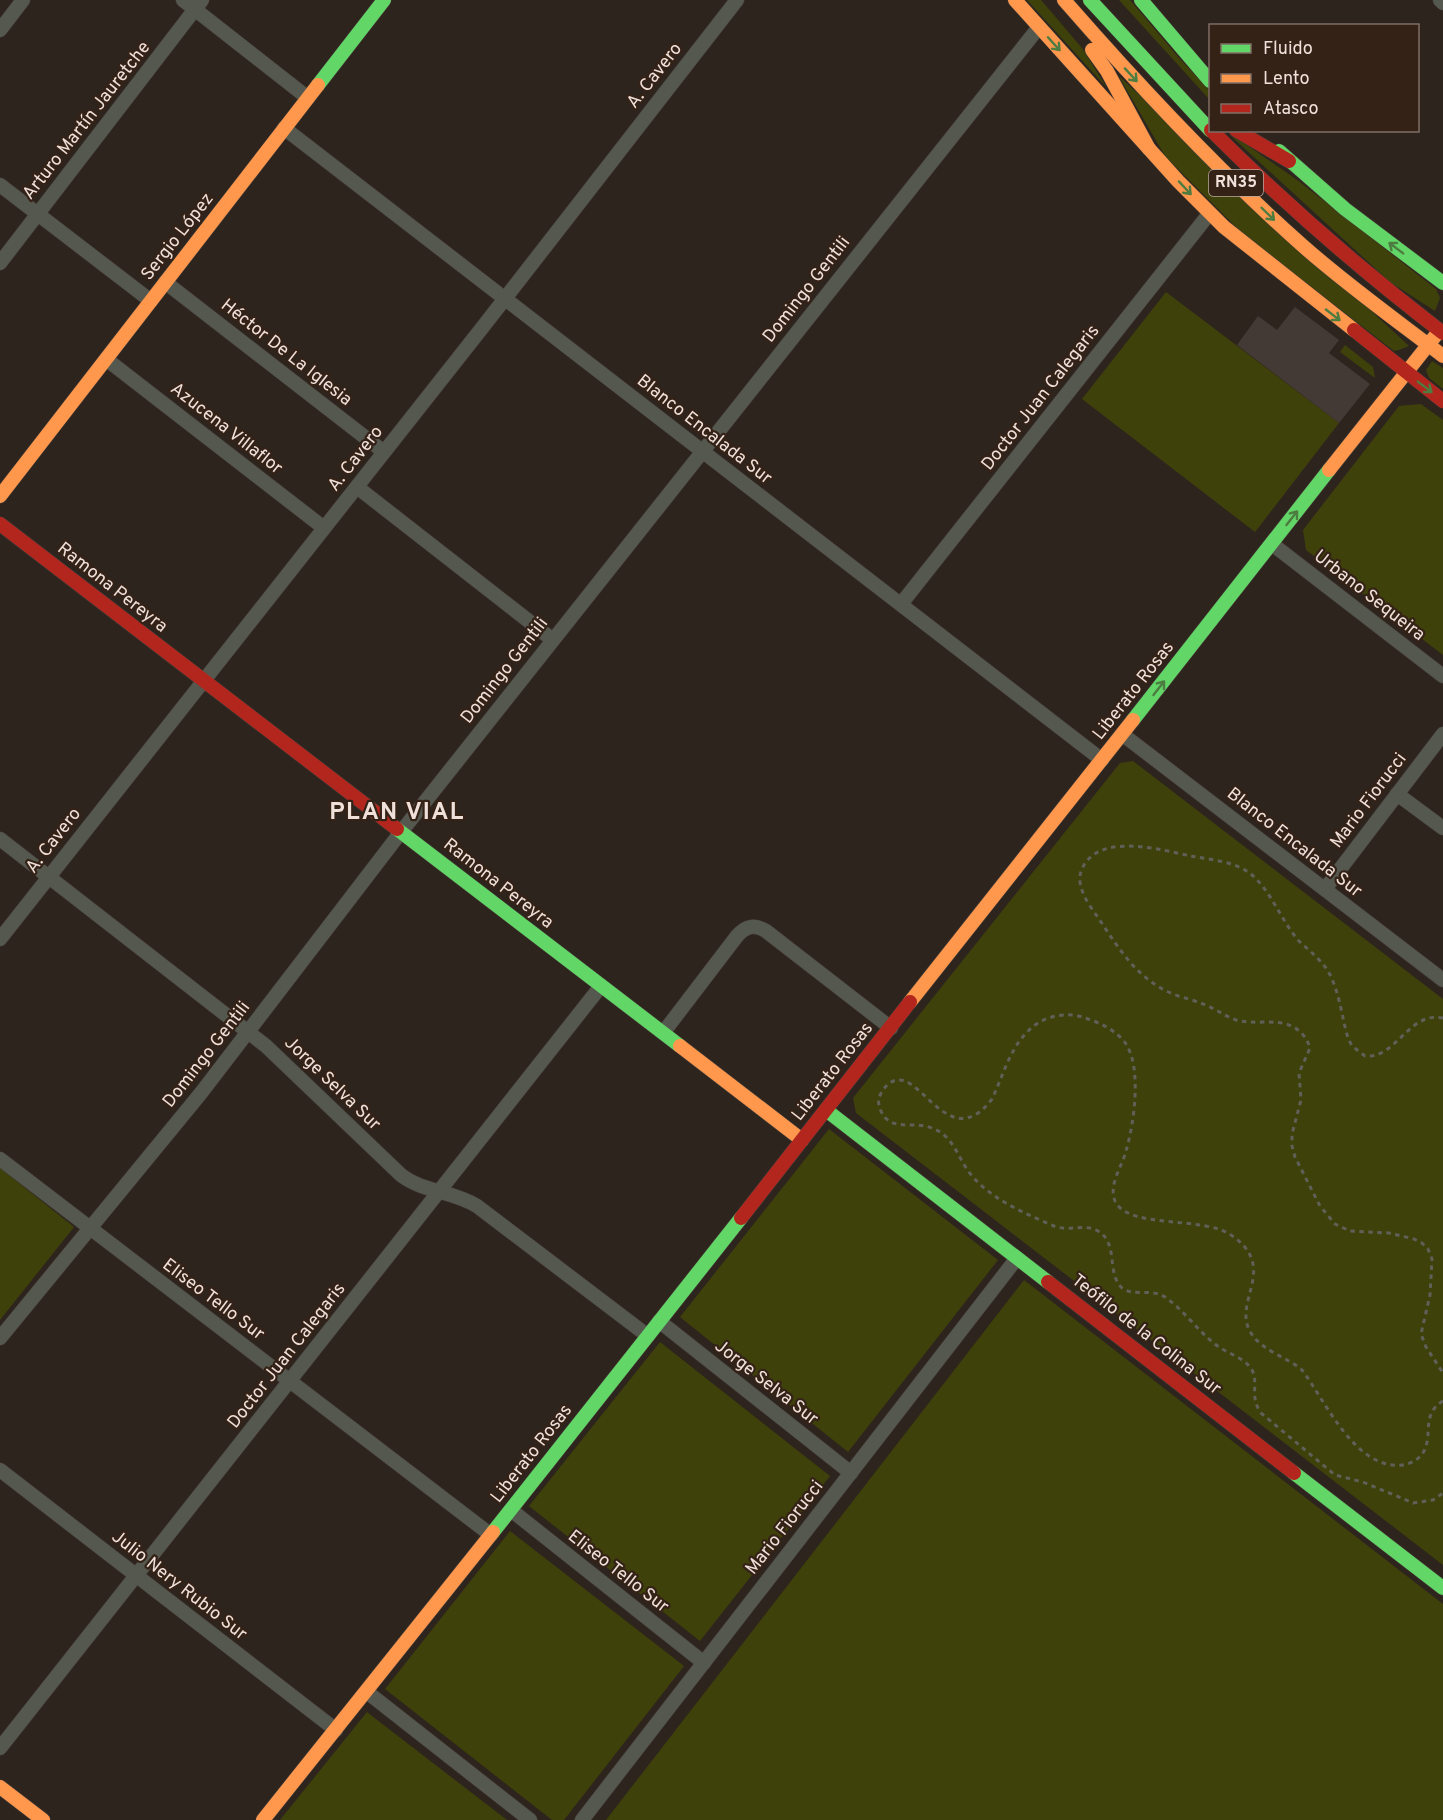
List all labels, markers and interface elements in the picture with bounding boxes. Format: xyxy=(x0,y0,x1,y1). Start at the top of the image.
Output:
legend xyxy=(1209,24,1419,132)
one-way arrow xyxy=(1047,36,1061,51)
street label: Arturo Martín Jauretche xyxy=(18,37,156,205)
text: Fluido xyxy=(1263,38,1313,61)
street label: A. Cavero xyxy=(622,39,688,113)
one-way arrow xyxy=(1124,67,1138,82)
text: Lento xyxy=(1263,68,1309,91)
text: Atasco xyxy=(1263,98,1319,121)
road number: RN35 xyxy=(1209,170,1263,196)
one-way arrow xyxy=(1178,180,1192,195)
street label: Sergio López xyxy=(137,189,219,285)
one-way arrow xyxy=(1260,206,1275,220)
street label: Domingo Gentili xyxy=(758,232,856,348)
one-way arrow xyxy=(1389,242,1405,255)
street label: Héctor De La Iglesia xyxy=(216,294,356,412)
one-way arrow xyxy=(1325,308,1341,321)
street label: Doctor Juan Calegaris xyxy=(977,320,1105,476)
street label: Blanco Encalada Sur xyxy=(632,370,776,490)
street label: Azucena Villaflor xyxy=(165,378,287,480)
one-way arrow xyxy=(1416,381,1432,393)
street label: A. Cavero xyxy=(323,422,389,496)
one-way arrow xyxy=(1286,510,1299,526)
street label: Ramona Pereyra xyxy=(52,538,172,638)
street label: Urbano Sequeira xyxy=(1309,545,1429,647)
street label: Domingo Gentili xyxy=(456,613,554,729)
street label: Liberato Rosas xyxy=(1088,637,1180,745)
one-way arrow xyxy=(1152,680,1165,696)
street label: Mario Fiorucci xyxy=(1326,749,1412,853)
street label: Blanco Encalada Sur xyxy=(1222,783,1366,903)
district label: PLAN VIAL xyxy=(329,798,465,828)
street label: A. Cavero xyxy=(21,804,87,878)
street label: Ramona Pereyra xyxy=(438,834,558,934)
street label: Domingo Gentili xyxy=(158,997,256,1113)
street label: Liberato Rosas xyxy=(787,1018,879,1126)
street label: Jorge Selva Sur xyxy=(279,1032,385,1136)
street label: Eliseo Tello Sur xyxy=(157,1254,269,1346)
street label: Teófilo de la Colina Sur xyxy=(1066,1269,1226,1401)
street label: Doctor Juan Calegaris xyxy=(223,1278,351,1434)
street label: Jorge Selva Sur xyxy=(709,1335,823,1431)
street label: Liberato Rosas xyxy=(486,1400,578,1508)
street label: Mario Fiorucci xyxy=(741,1476,829,1580)
street label: Eliseo Tello Sur xyxy=(563,1525,673,1619)
street label: Julio Nery Rubio Sur xyxy=(107,1526,251,1646)

